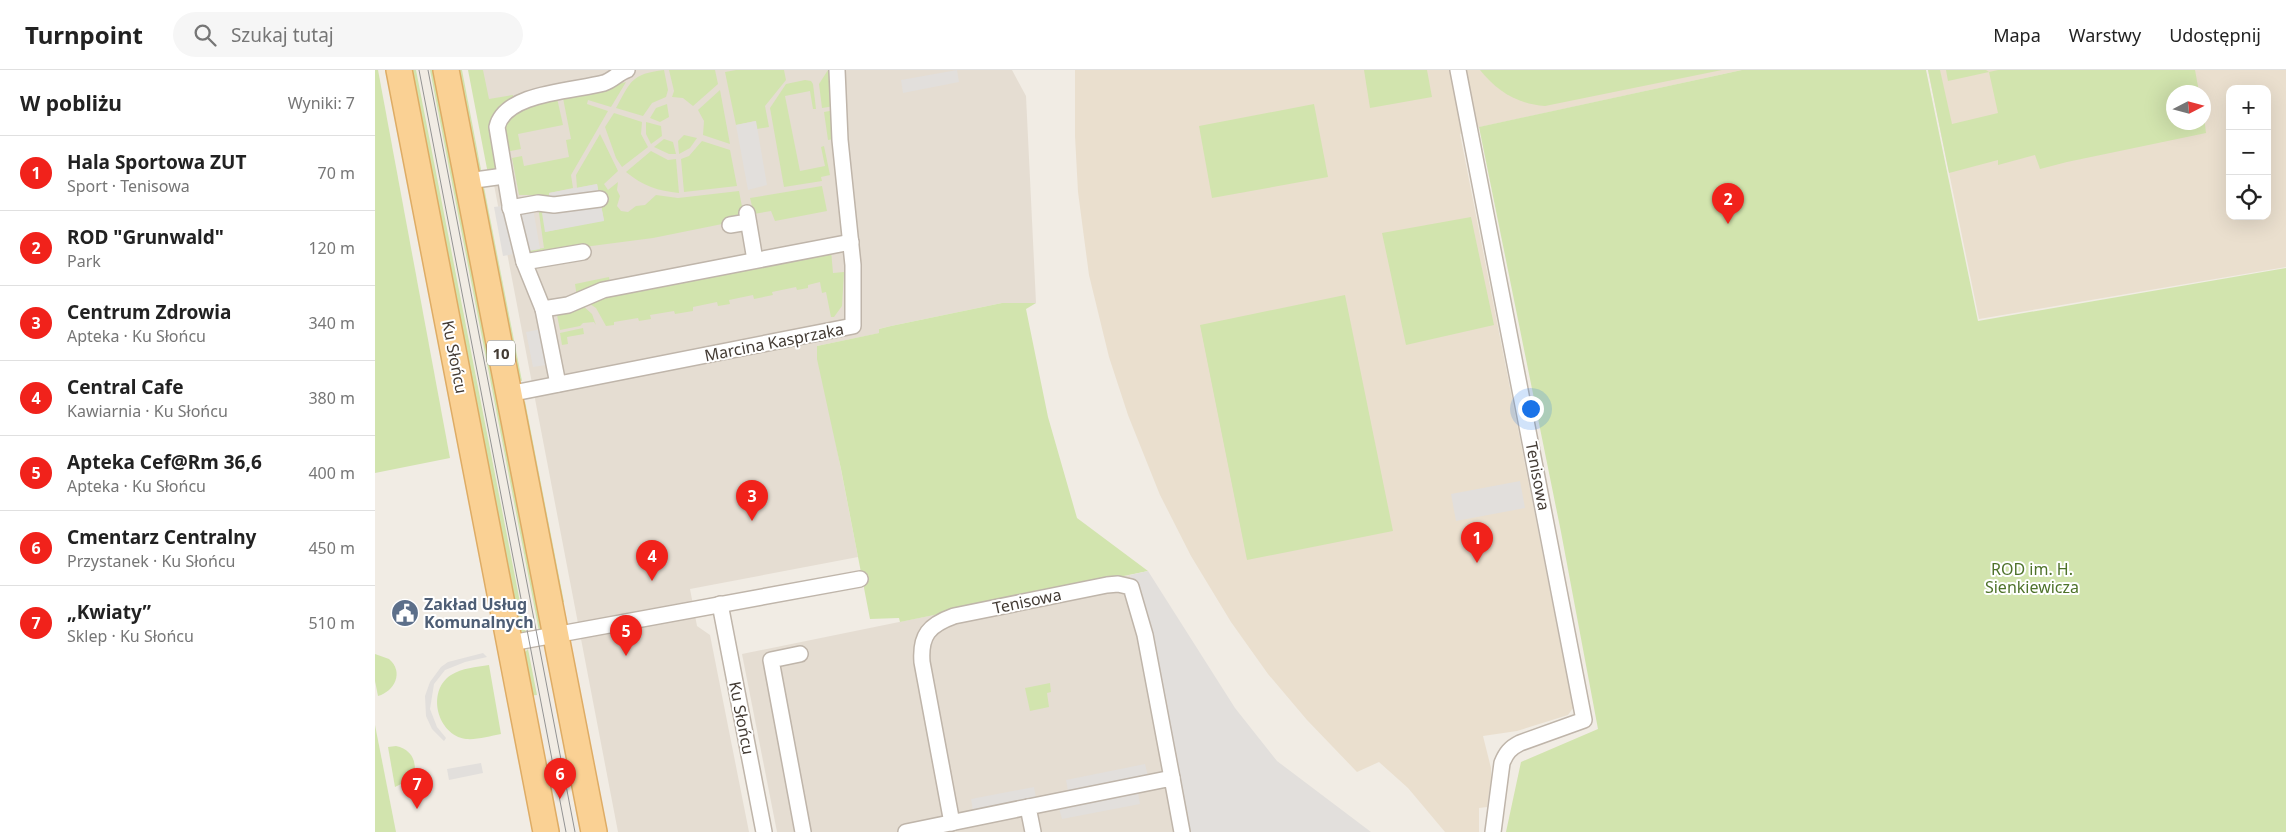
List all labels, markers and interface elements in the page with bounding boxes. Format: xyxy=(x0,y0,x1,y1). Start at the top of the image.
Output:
search box xyxy=(173,12,523,57)
text: Turnpoint xyxy=(25,18,143,51)
icon: search xyxy=(191,21,219,49)
text: Szukaj tutaj xyxy=(231,22,334,48)
text: Mapa xyxy=(1993,23,2041,47)
text: Warstwy xyxy=(2069,23,2141,47)
text: Udostępnij xyxy=(2169,23,2261,47)
north arrow xyxy=(2166,85,2211,130)
map controls xyxy=(2226,85,2271,220)
button: + xyxy=(2226,85,2271,130)
text: W pobliżu xyxy=(20,89,122,117)
text: Wyniki: 7 xyxy=(288,92,355,114)
button: − xyxy=(2226,130,2271,175)
text: Hala Sportowa ZUT xyxy=(67,149,246,175)
text: 1 xyxy=(31,162,41,184)
text: 70 m xyxy=(318,162,355,184)
text: Sport · Tenisowa xyxy=(67,175,190,197)
button: locate xyxy=(2226,175,2271,220)
pin: 2 xyxy=(1712,183,1744,224)
text: ROD "Grunwald" xyxy=(67,224,224,250)
text: 2 xyxy=(31,237,41,259)
text: 120 m xyxy=(308,237,355,259)
text: Park xyxy=(67,250,101,272)
text: Centrum Zdrowia xyxy=(67,299,231,325)
text: 3 xyxy=(31,312,41,334)
text: 340 m xyxy=(308,312,355,334)
street label: Marcina Kasprzaka xyxy=(702,318,846,366)
street label: Ku Słońcu xyxy=(437,319,473,395)
text: Apteka · Ku Słońcu xyxy=(67,325,206,347)
road number: 10 xyxy=(487,340,515,366)
text: Central Cafe xyxy=(67,374,184,400)
text: 4 xyxy=(31,387,41,409)
text: 380 m xyxy=(308,387,355,409)
your location xyxy=(1518,396,1544,422)
text: Kawiarnia · Ku Słońcu xyxy=(67,400,228,422)
street label: Tenisowa xyxy=(1521,440,1555,512)
text: Apteka Cef@Rm 36,6 xyxy=(67,449,262,475)
text: 5 xyxy=(31,462,41,484)
text: 400 m xyxy=(308,462,355,484)
text: Apteka · Ku Słońcu xyxy=(67,475,206,497)
pin: 3 xyxy=(736,480,768,521)
pin: 1 xyxy=(1461,522,1493,563)
text: Cmentarz Centralny xyxy=(67,524,256,550)
text: 6 xyxy=(31,537,41,559)
text: 450 m xyxy=(308,537,355,559)
pin: 4 xyxy=(636,540,668,581)
text: Przystanek · Ku Słońcu xyxy=(67,550,235,572)
park label: ROD im. H. Sienkiewicza xyxy=(1985,558,2079,598)
street label: Tenisowa xyxy=(991,583,1063,619)
place label: Zakład Usług Komunalnych xyxy=(424,593,534,633)
public building icon: Zakład Usług Komunalnych xyxy=(390,598,420,628)
text: „Kwiaty” xyxy=(67,599,151,625)
text: 7 xyxy=(31,612,41,634)
text: 510 m xyxy=(308,612,355,634)
pin: 5 xyxy=(610,615,642,656)
text: Sklep · Ku Słońcu xyxy=(67,625,194,647)
street label: Ku Słońcu xyxy=(724,680,760,756)
pin: 6 xyxy=(544,758,576,799)
pin: 7 xyxy=(401,768,433,809)

